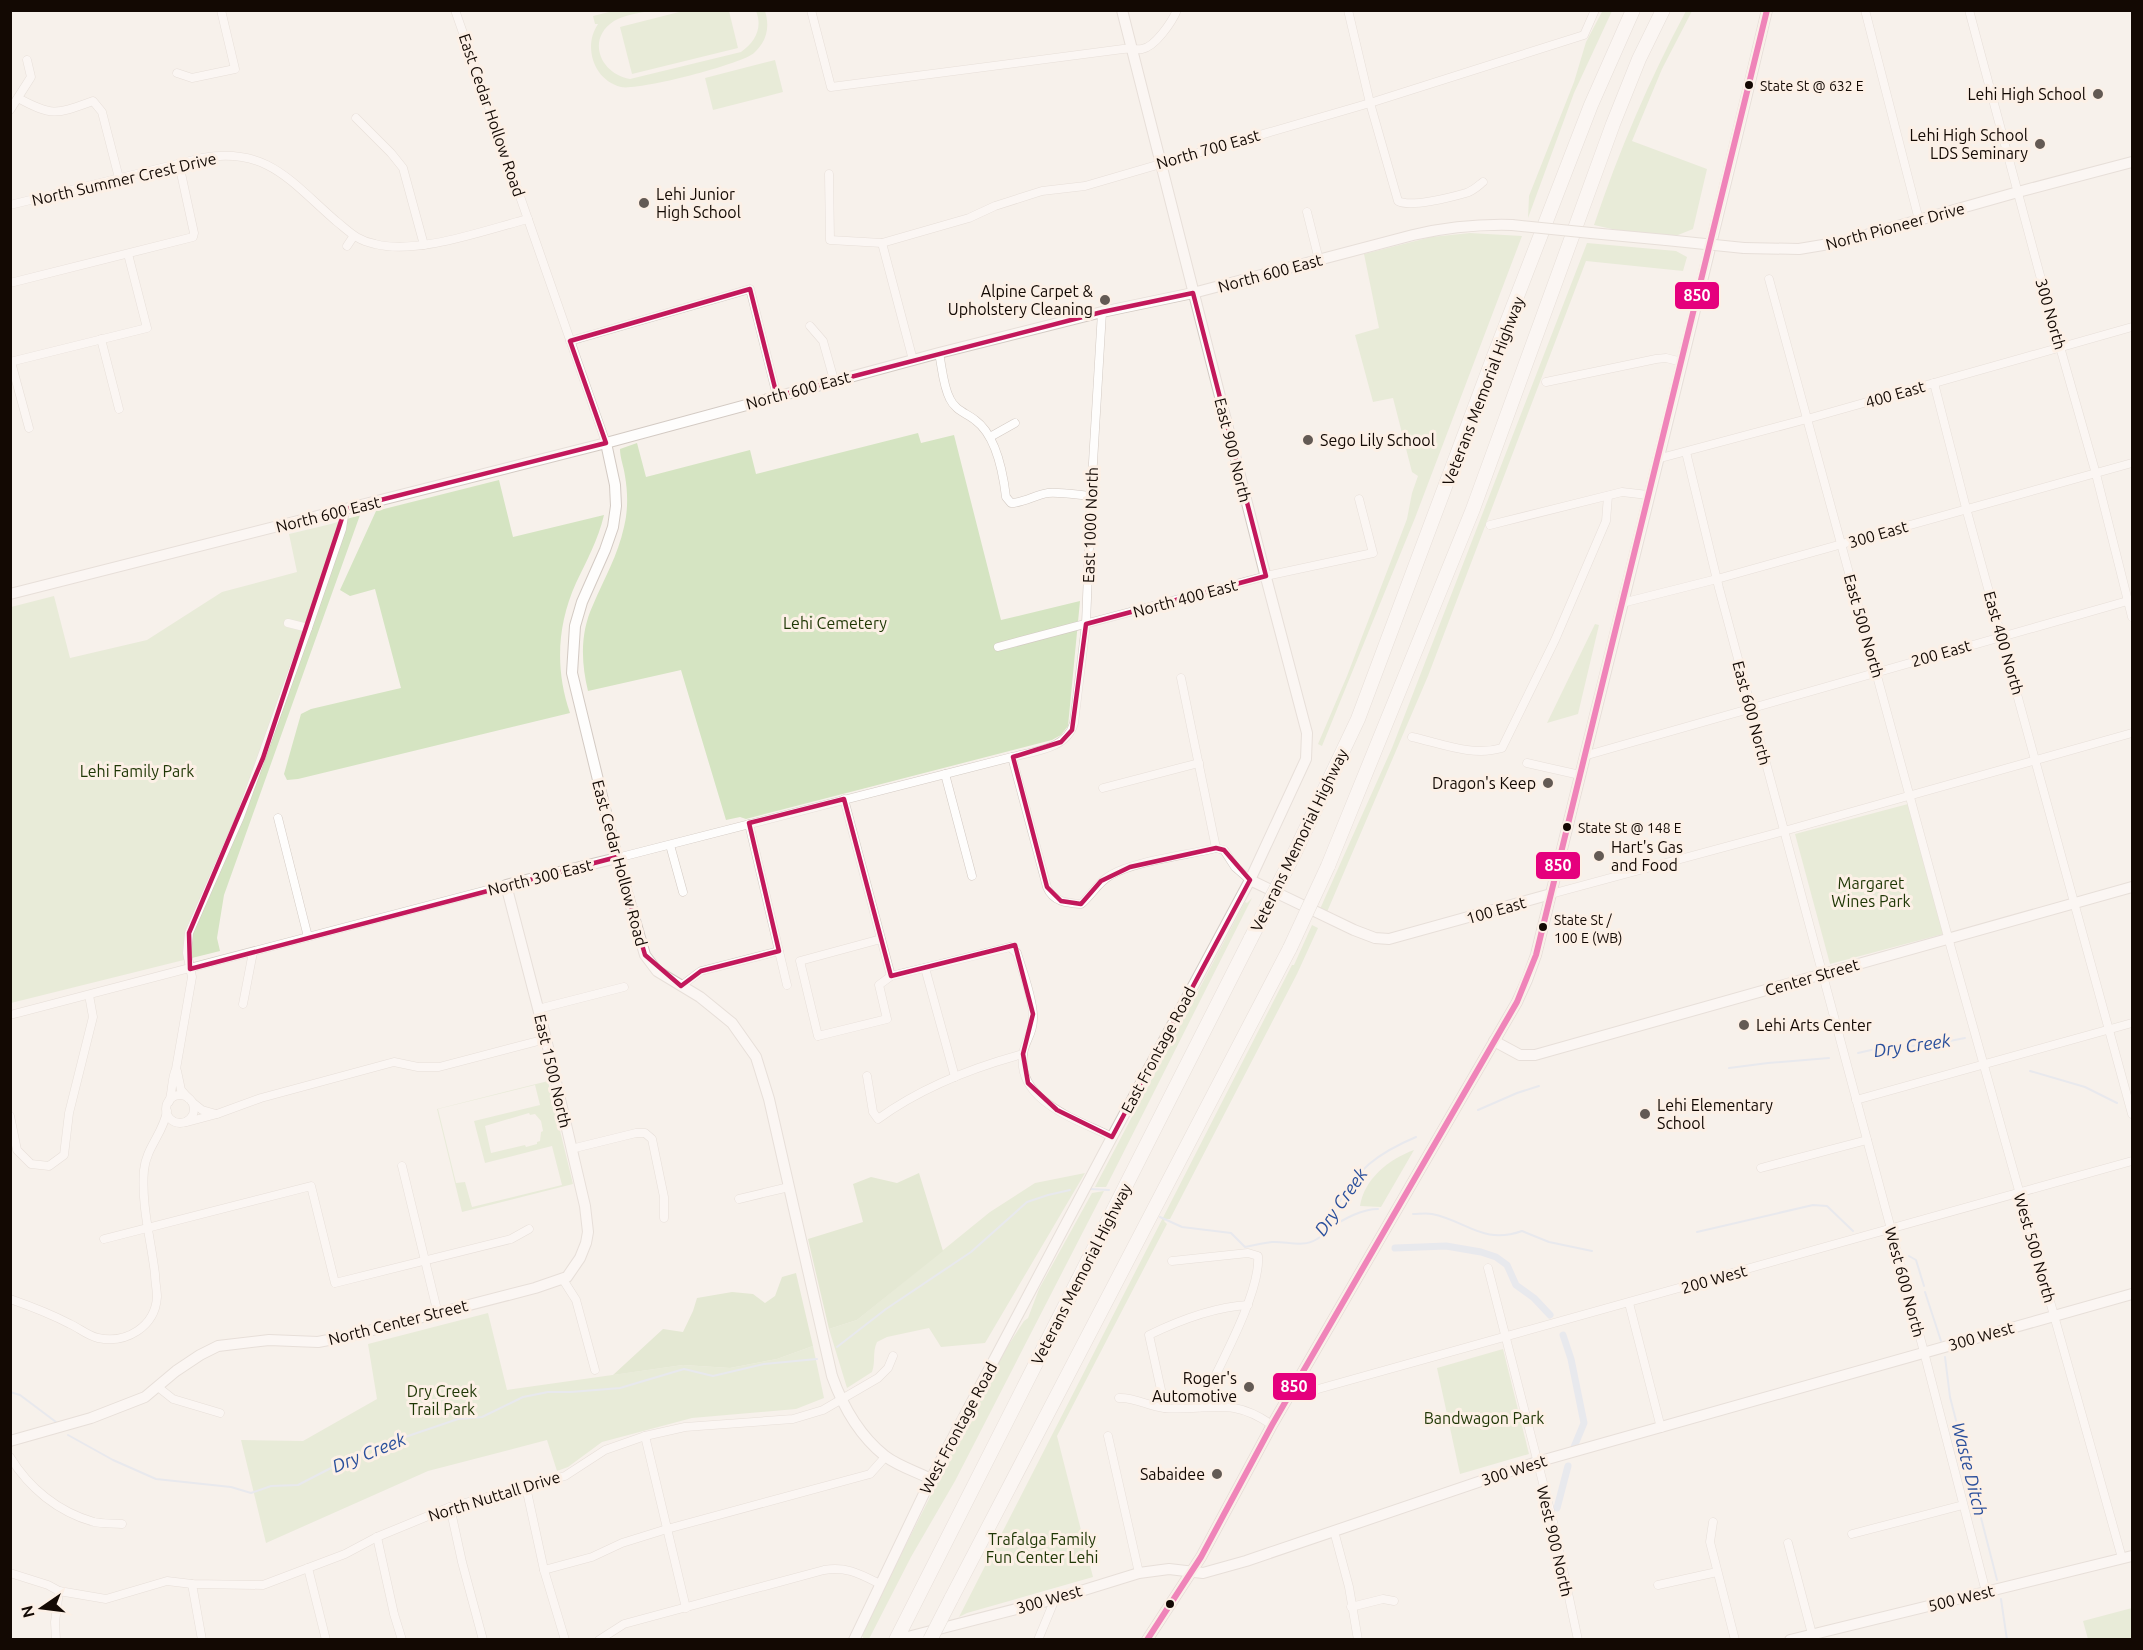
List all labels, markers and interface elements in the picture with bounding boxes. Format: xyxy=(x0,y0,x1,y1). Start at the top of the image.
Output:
street label: East Cedar Hollow Road xyxy=(456,31,528,199)
place label: State St @ 632 E xyxy=(1760,78,1864,94)
marker: State St @ 632 E xyxy=(1743,79,1755,91)
place label: Lehi High School xyxy=(1967,85,2086,103)
marker: Lehi High School xyxy=(2091,87,2105,101)
street label: North 700 East xyxy=(1154,125,1263,172)
place label: Lehi High School LDS Seminary xyxy=(1909,126,2028,162)
marker: Lehi High School LDS Seminary xyxy=(2033,137,2047,151)
street label: North Summer Crest Drive xyxy=(30,149,218,209)
place label: Lehi Junior High School xyxy=(656,185,741,221)
marker: Lehi Junior High School xyxy=(637,196,651,210)
street label: North Pioneer Drive xyxy=(1824,199,1966,253)
street label: North 600 East xyxy=(1216,250,1325,296)
street label: 300 North xyxy=(2032,276,2070,352)
line badge: 850 xyxy=(1674,281,1720,310)
place label: Alpine Carpet & Upholstery Cleaning xyxy=(948,282,1094,318)
text: 850 xyxy=(1683,286,1711,304)
marker: Alpine Carpet & Upholstery Cleaning xyxy=(1098,293,1112,307)
street label: Veterans Memorial Highway xyxy=(1439,294,1528,488)
street label: North 600 East xyxy=(744,367,853,413)
street label: 400 East xyxy=(1863,377,1928,411)
street label: East 900 North xyxy=(1211,396,1255,504)
place label: Sego Lily School xyxy=(1320,431,1435,449)
marker: Sego Lily School xyxy=(1301,433,1315,447)
street label: East 1000 North xyxy=(1079,467,1101,583)
street label: North 600 East xyxy=(274,492,383,536)
street label: 300 East xyxy=(1846,517,1911,551)
street label: East 500 North xyxy=(1841,572,1887,680)
street label: North 400 East xyxy=(1131,575,1240,621)
street label: East 400 North xyxy=(1981,589,2027,697)
park label: Lehi Cemetery xyxy=(783,614,887,632)
street label: 200 East xyxy=(1909,636,1974,670)
street label: East 600 North xyxy=(1729,659,1775,767)
street label: Veterans Memorial Highway xyxy=(1247,745,1351,934)
park label: Lehi Family Park xyxy=(80,762,194,780)
place label: Dragon's Keep xyxy=(1432,774,1536,792)
marker: Dragon's Keep xyxy=(1541,776,1555,790)
street label: East Cedar Hollow Road xyxy=(589,778,651,948)
place label: State St @ 148 E xyxy=(1578,820,1682,836)
marker: State St @ 148 E xyxy=(1561,821,1573,833)
place label: Hart's Gas and Food xyxy=(1611,838,1683,874)
marker: Hart's Gas and Food xyxy=(1592,849,1606,863)
line badge: 850 xyxy=(1535,851,1581,880)
street label: North 300 East xyxy=(486,855,595,899)
text: 850 xyxy=(1544,856,1572,874)
park label: Margaret Wines Park xyxy=(1831,874,1911,910)
street label: 100 East xyxy=(1464,893,1529,927)
place label: State St / 100 E (WB) xyxy=(1554,912,1622,946)
marker: State St / 100 E (WB) xyxy=(1537,921,1549,933)
street label: Center Street xyxy=(1763,955,1862,999)
street label: East Frontage Road xyxy=(1117,984,1199,1116)
street label: East 1500 North xyxy=(531,1012,575,1130)
place label: Lehi Arts Center xyxy=(1756,1016,1872,1034)
marker: Lehi Arts Center xyxy=(1737,1018,1751,1032)
water label: Dry Creek xyxy=(1872,1030,1952,1060)
place label: Lehi Elementary School xyxy=(1657,1096,1773,1132)
marker: Lehi Elementary School xyxy=(1638,1107,1652,1121)
water label: Dry Creek xyxy=(1310,1163,1371,1239)
street label: Veterans Memorial Highway xyxy=(1027,1180,1135,1368)
street label: West 500 North xyxy=(2011,1191,2059,1305)
street label: West 600 North xyxy=(1882,1225,1928,1339)
street label: 200 West xyxy=(1679,1261,1750,1297)
street label: North Center Street xyxy=(326,1296,470,1348)
street label: 300 West xyxy=(1946,1318,2017,1354)
street label: West Frontage Road xyxy=(916,1359,1000,1497)
place label: Roger's Automotive xyxy=(1152,1369,1237,1405)
line badge: 850 xyxy=(1272,1372,1317,1401)
text: 850 xyxy=(1280,1377,1308,1395)
marker: Roger's Automotive xyxy=(1242,1380,1256,1394)
park label: Dry Creek Trail Park xyxy=(407,1382,477,1418)
park label: Bandwagon Park xyxy=(1424,1409,1544,1427)
water label: Waste Ditch xyxy=(1949,1420,1991,1518)
water label: Dry Creek xyxy=(329,1428,409,1476)
street label: 300 West xyxy=(1479,1451,1549,1489)
place label: Sabaidee xyxy=(1140,1465,1205,1483)
street label: North Nuttall Drive xyxy=(426,1467,562,1525)
marker: Sabaidee xyxy=(1210,1467,1224,1481)
street label: West 900 North xyxy=(1533,1484,1577,1598)
park label: Trafalga Family Fun Center Lehi xyxy=(986,1530,1098,1566)
north arrow xyxy=(12,1578,72,1638)
street label: 300 West xyxy=(1014,1581,1085,1617)
street label: 500 West xyxy=(1926,1581,1997,1615)
unlabelled marker xyxy=(1164,1598,1176,1610)
text: N xyxy=(17,1604,38,1620)

